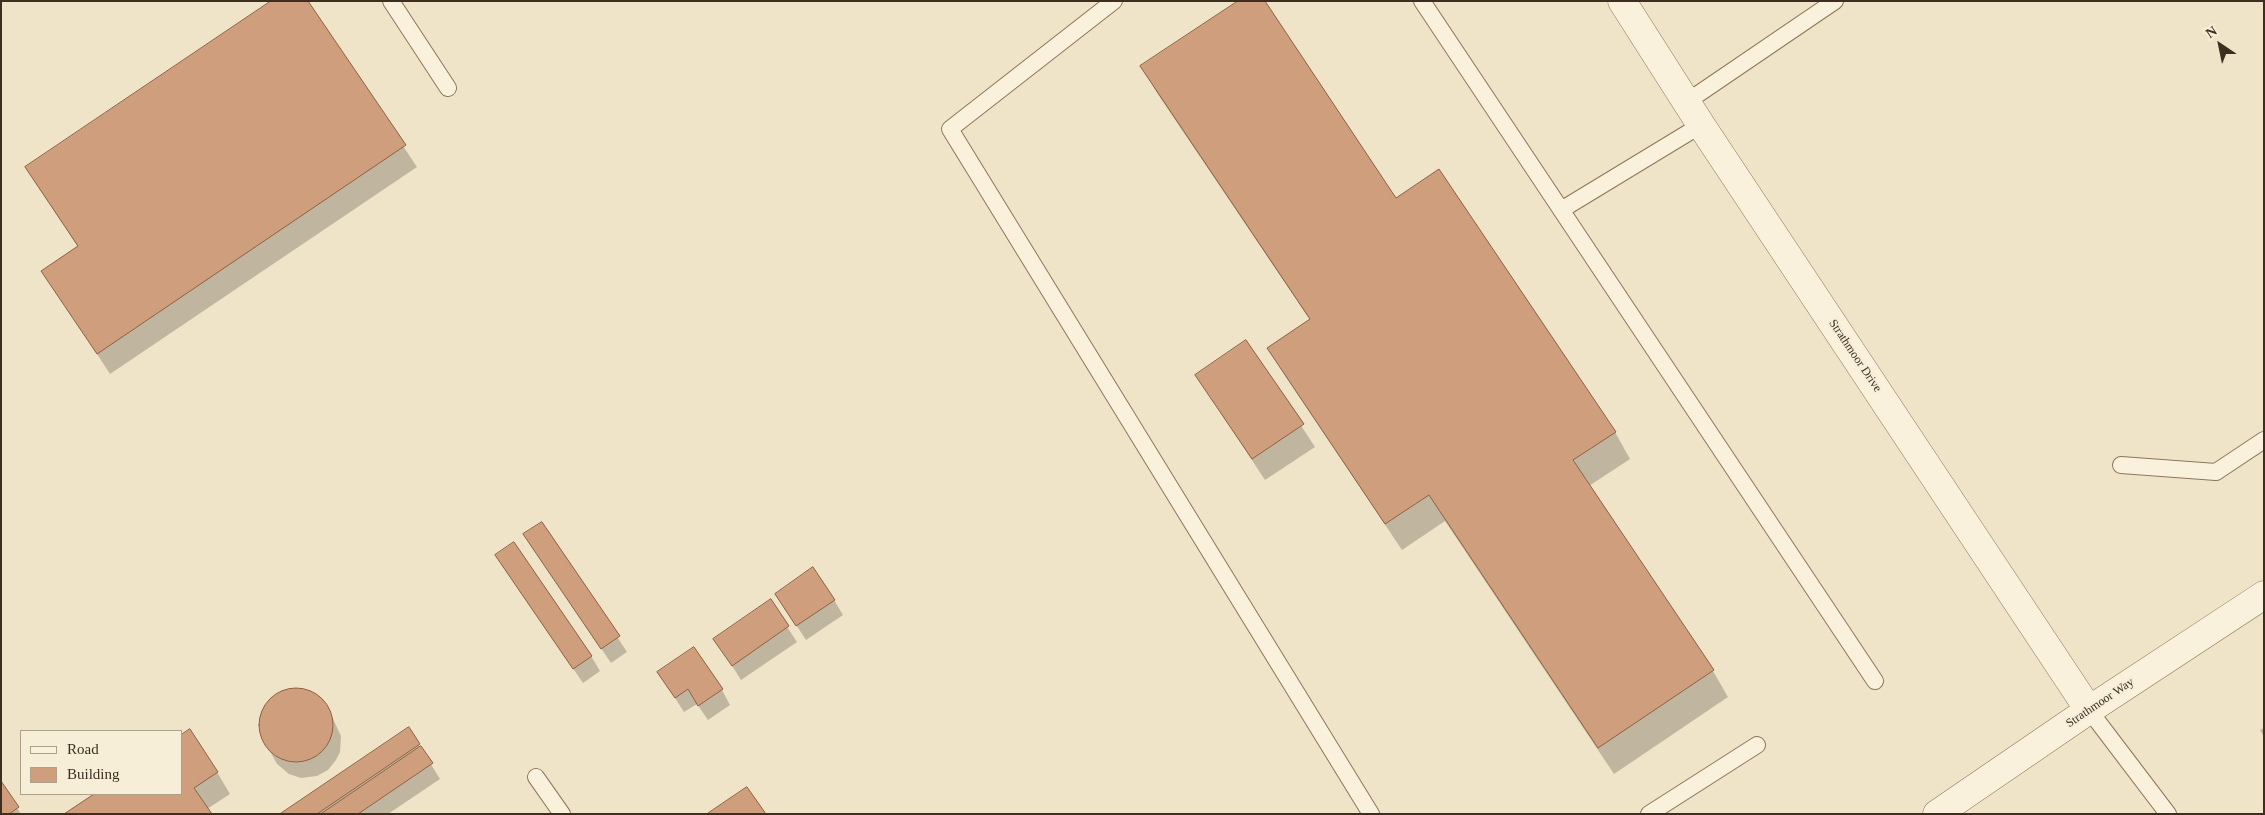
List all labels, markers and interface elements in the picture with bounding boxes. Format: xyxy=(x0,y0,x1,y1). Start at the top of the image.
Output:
north arrow xyxy=(2195,20,2245,70)
text: N xyxy=(2203,23,2220,41)
street label: Strathmoor Drive xyxy=(1825,317,1885,395)
street label: Strathmoor Way xyxy=(2063,675,2137,731)
legend xyxy=(20,730,182,795)
text: Road xyxy=(67,741,99,757)
text: Building xyxy=(67,766,120,782)

